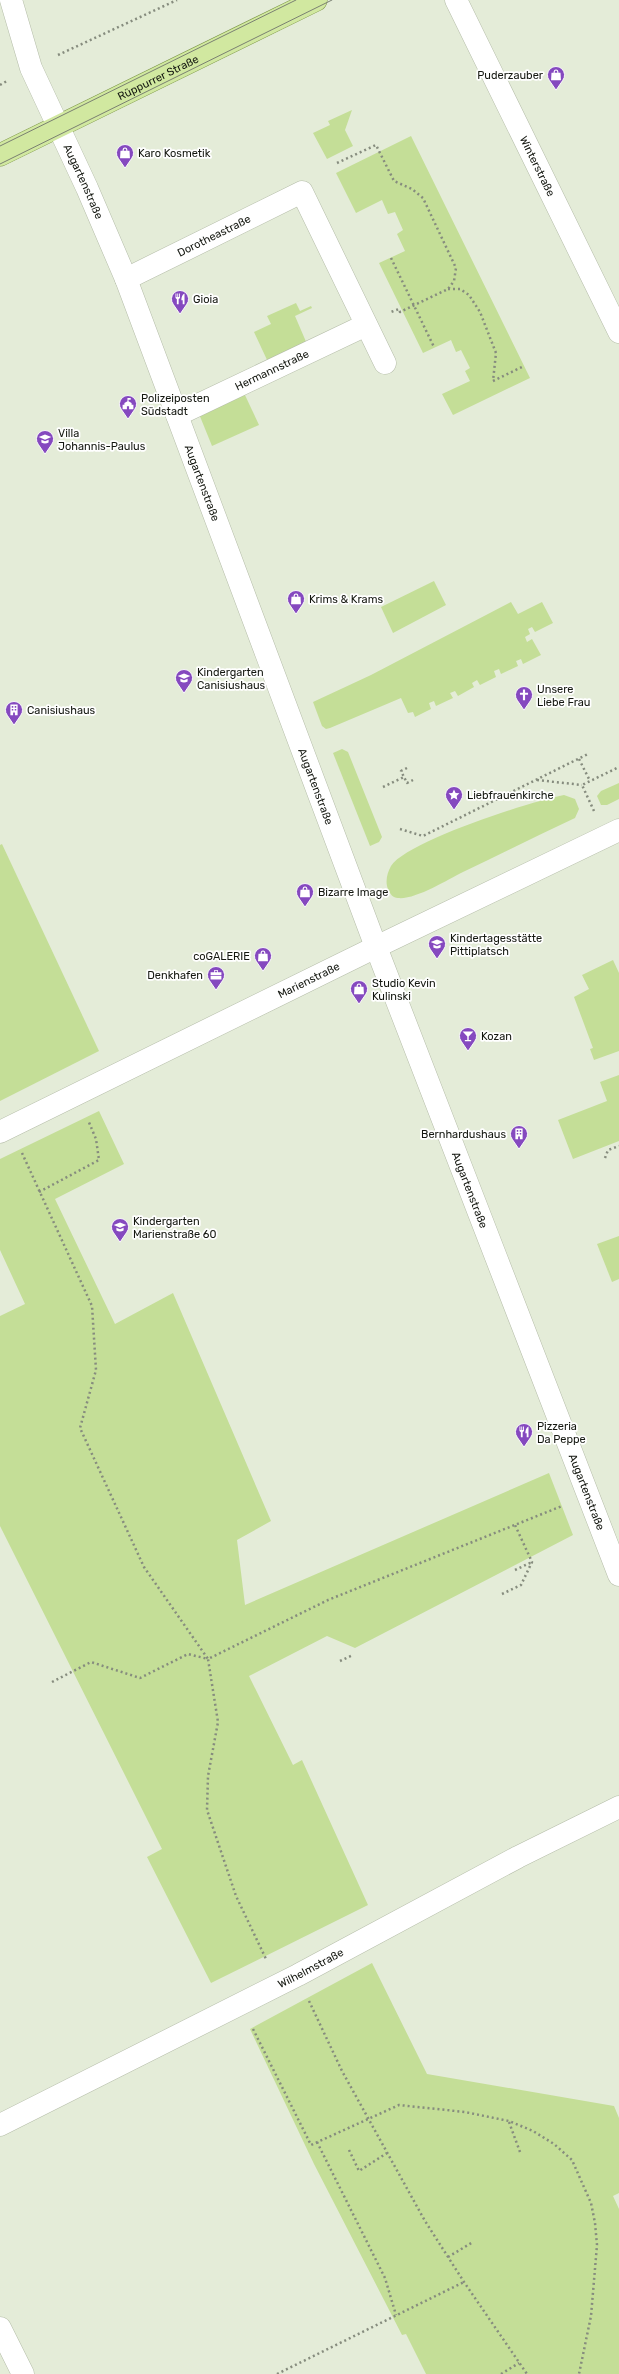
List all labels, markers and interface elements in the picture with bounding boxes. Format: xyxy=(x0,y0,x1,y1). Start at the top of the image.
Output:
street label: Rüppurrer Straße xyxy=(116,53,201,103)
shop icon: Puderzauber xyxy=(546,65,566,90)
place label: Puderzauber xyxy=(477,69,544,82)
street label: Winterstraße xyxy=(517,134,557,199)
street label: Augartenstraße xyxy=(61,142,106,221)
shop icon: Karo Kosmetik xyxy=(115,143,135,168)
place label: Karo Kosmetik xyxy=(138,147,211,160)
street label: Dorotheastraße xyxy=(175,212,253,260)
restaurant icon: Gioia xyxy=(170,289,190,314)
place label: Gioia xyxy=(193,293,218,306)
street label: Hermannstraße xyxy=(233,347,311,393)
place label: Polizeiposten Südstadt xyxy=(141,392,210,418)
public building icon: Polizeiposten Südstadt xyxy=(118,394,138,419)
place label: Villa Johannis-Paulus xyxy=(58,427,146,453)
school or university icon: Villa Johannis-Paulus xyxy=(35,429,55,454)
street label: Augartenstraße xyxy=(182,443,222,523)
shop icon: Krims & Krams xyxy=(286,589,306,614)
place label: Krims & Krams xyxy=(309,593,383,606)
place label: Kindergarten Canisiushaus xyxy=(197,666,266,692)
school or university icon: Kindergarten Canisiushaus xyxy=(174,668,194,693)
place label: Unsere Liebe Frau xyxy=(537,683,590,709)
church icon: Unsere Liebe Frau xyxy=(514,685,534,710)
building icon: Canisiushaus xyxy=(4,700,24,725)
place label: Canisiushaus xyxy=(27,704,96,717)
street label: Augartenstraße xyxy=(295,746,336,827)
place icon: Liebfrauenkirche xyxy=(444,785,464,810)
place label: Liebfrauenkirche xyxy=(467,789,554,802)
shop icon: Bizarre Image xyxy=(295,882,315,907)
place label: Bizarre Image xyxy=(318,886,388,899)
place label: Kindertagesstätte Pittiplatsch xyxy=(450,932,542,958)
school or university icon: Kindertagesstätte Pittiplatsch xyxy=(427,934,447,959)
shop icon: coGALERIE xyxy=(253,946,273,971)
place label: coGALERIE xyxy=(193,950,250,963)
street label: Marienstraße xyxy=(276,960,342,1001)
office icon: Denkhafen xyxy=(206,965,226,990)
place label: Denkhafen xyxy=(147,969,203,982)
place label: Studio Kevin Kulinski xyxy=(372,977,436,1003)
shop icon: Studio Kevin Kulinski xyxy=(349,979,369,1004)
bar icon: Kozan xyxy=(458,1026,478,1051)
place label: Kozan xyxy=(481,1030,512,1043)
building icon: Bernhardushaus xyxy=(509,1124,529,1149)
place label: Bernhardushaus xyxy=(421,1128,506,1141)
street label: Augartenstraße xyxy=(449,1150,490,1230)
place label: Kindergarten Marienstraße 60 xyxy=(133,1215,217,1241)
school or university icon: Kindergarten Marienstraße 60 xyxy=(110,1217,130,1242)
place label: Pizzeria Da Peppe xyxy=(537,1420,586,1446)
restaurant icon: Pizzeria Da Peppe xyxy=(514,1422,534,1447)
street label: Augartenstraße xyxy=(566,1452,607,1532)
street label: Wilhelmstraße xyxy=(276,1946,346,1991)

